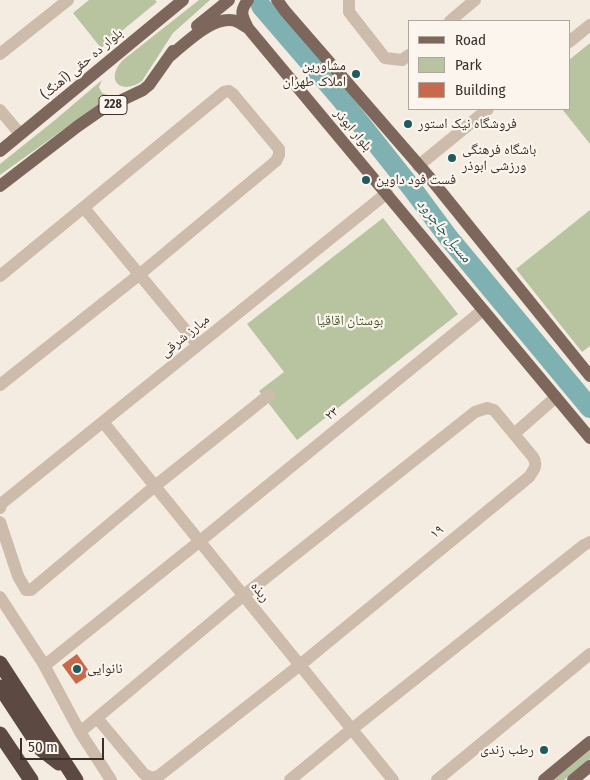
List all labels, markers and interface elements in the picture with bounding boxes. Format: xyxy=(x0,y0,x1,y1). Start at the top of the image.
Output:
legend xyxy=(408,20,570,110)
street label: بلوار ده حقی (آهنگ) xyxy=(38,25,126,103)
text: Road xyxy=(455,31,486,49)
text: Park xyxy=(455,56,482,74)
place label: مشاورین املاک طهران xyxy=(283,58,346,90)
marker: مشاورین املاک طهران xyxy=(350,68,362,80)
text: Building xyxy=(455,81,506,99)
road number: 228 xyxy=(99,96,127,114)
street label: بلوار ابوذر xyxy=(330,105,376,155)
place label: فروشگاه نیک استور xyxy=(418,116,517,132)
marker: فروشگاه نیک استور xyxy=(402,118,414,130)
place label: باشگاه فرهنگی ورزشی ابوذر xyxy=(462,142,536,174)
marker: باشگاه فرهنگی ورزشی ابوذر xyxy=(446,152,458,164)
place label: فست فود داوین xyxy=(376,172,456,188)
marker: فست فود داوین xyxy=(360,174,372,186)
water label: مسیل جاجرود xyxy=(413,196,475,266)
street label: مبارز شرقی xyxy=(157,311,213,361)
park label: بوستان اقاقیا xyxy=(317,313,383,329)
street label: ۲۳ xyxy=(322,404,342,424)
street label: ۱۹ xyxy=(427,522,447,542)
street label: ربذه xyxy=(247,578,273,606)
place label: نانوایی xyxy=(87,661,123,677)
marker: نانوایی xyxy=(71,663,83,675)
scale bar xyxy=(22,728,106,760)
text: 50 m xyxy=(28,738,58,756)
place label: رطب زندی xyxy=(480,742,534,758)
marker: رطب زندی xyxy=(538,744,550,756)

